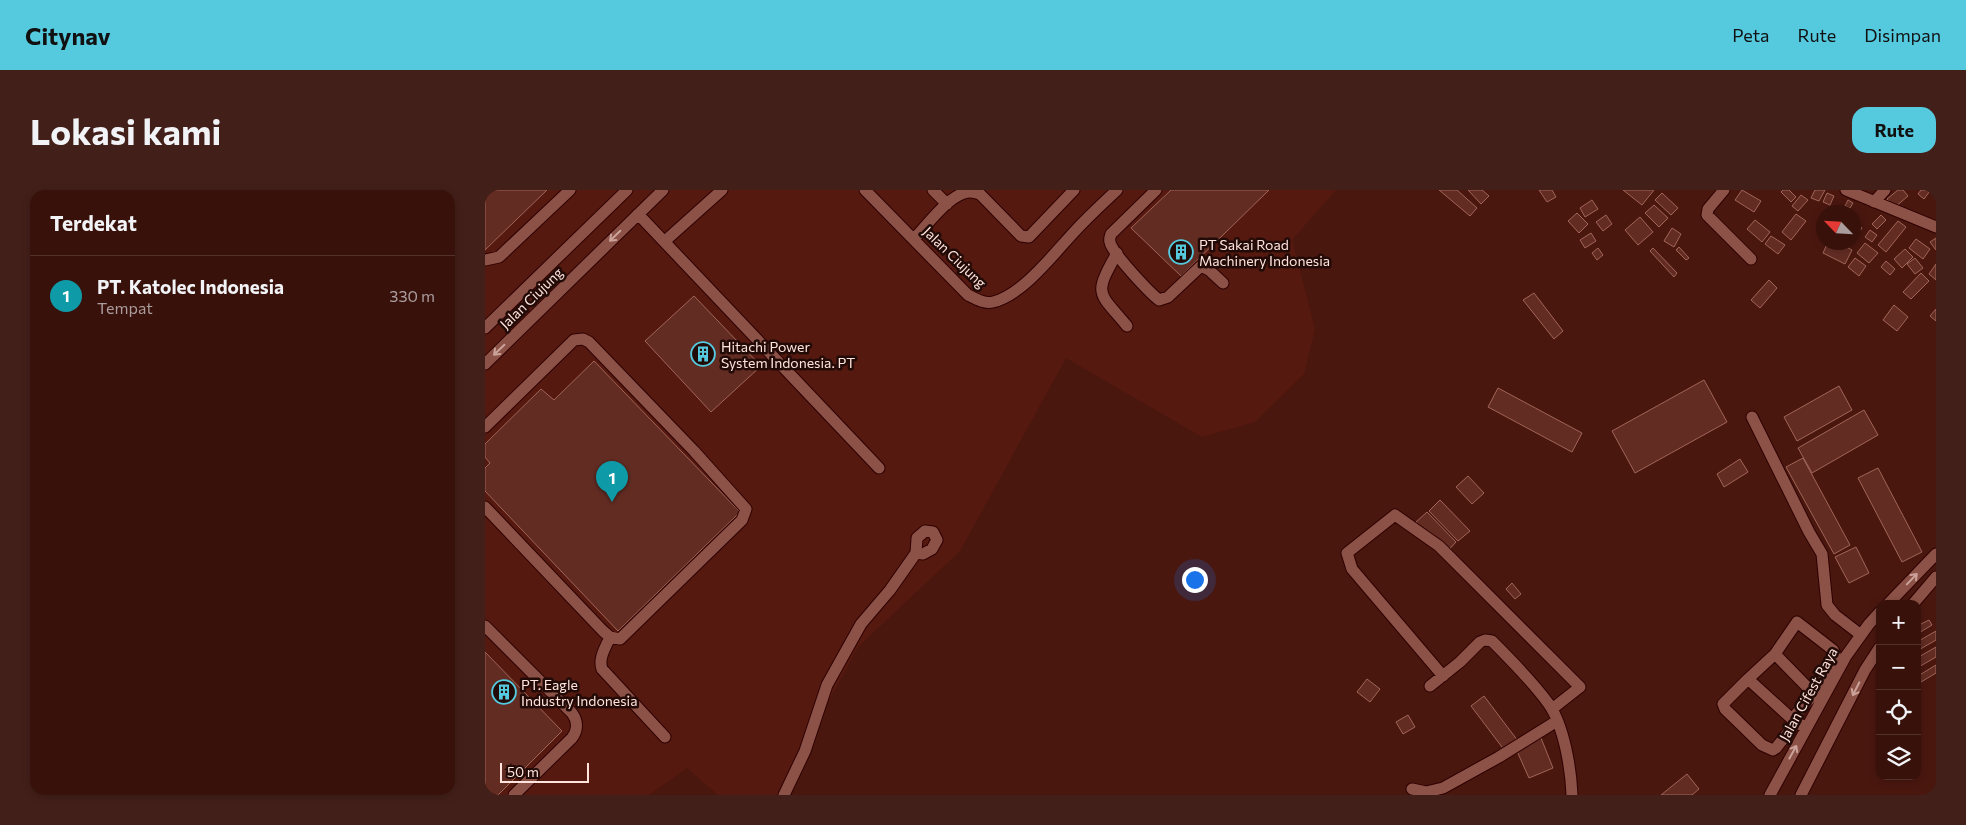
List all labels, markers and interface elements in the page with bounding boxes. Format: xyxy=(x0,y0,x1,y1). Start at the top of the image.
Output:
text: Citynav xyxy=(25,21,111,50)
text: Peta xyxy=(1732,24,1769,46)
text: Rute xyxy=(1797,24,1836,46)
text: Disimpan xyxy=(1864,24,1941,46)
button: Rute xyxy=(1852,107,1936,153)
text: Lokasi kami xyxy=(30,109,221,152)
north arrow xyxy=(1816,205,1861,250)
text: Terdekat xyxy=(50,210,137,235)
street label: Jalan Ciujung xyxy=(920,223,990,292)
one-way arrow xyxy=(609,230,622,242)
place label: PT Sakai Road Machinery Indonesia xyxy=(1199,236,1330,269)
building icon: PT Sakai Road Machinery Indonesia xyxy=(1168,239,1194,265)
street label: Jalan Ciujung xyxy=(496,263,566,332)
text: PT. Katolec Indonesia xyxy=(97,275,284,298)
text: 1 xyxy=(62,286,70,305)
text: 330 m xyxy=(389,286,435,305)
text: Tempat xyxy=(97,298,153,317)
place label: Hitachi Power System Indonesia. PT xyxy=(721,338,855,371)
building icon: Hitachi Power System Indonesia. PT xyxy=(690,341,716,367)
one-way arrow xyxy=(493,344,505,356)
pin: 1 xyxy=(596,461,628,502)
your location xyxy=(1182,567,1208,593)
one-way arrow xyxy=(1906,573,1918,585)
map controls xyxy=(1876,600,1921,780)
button: + xyxy=(1876,600,1921,645)
street label: Jalan Cifest Raya xyxy=(1775,644,1841,744)
button: − xyxy=(1876,645,1921,690)
place label: PT. Eagle Industry Indonesia xyxy=(521,676,638,709)
building icon: PT. Eagle Industry Indonesia xyxy=(491,679,517,705)
one-way arrow xyxy=(1850,681,1860,696)
button: locate xyxy=(1876,690,1921,735)
button: layers xyxy=(1876,735,1921,780)
one-way arrow xyxy=(1788,745,1798,760)
scale bar xyxy=(500,760,589,783)
text: 50 m xyxy=(507,763,539,780)

